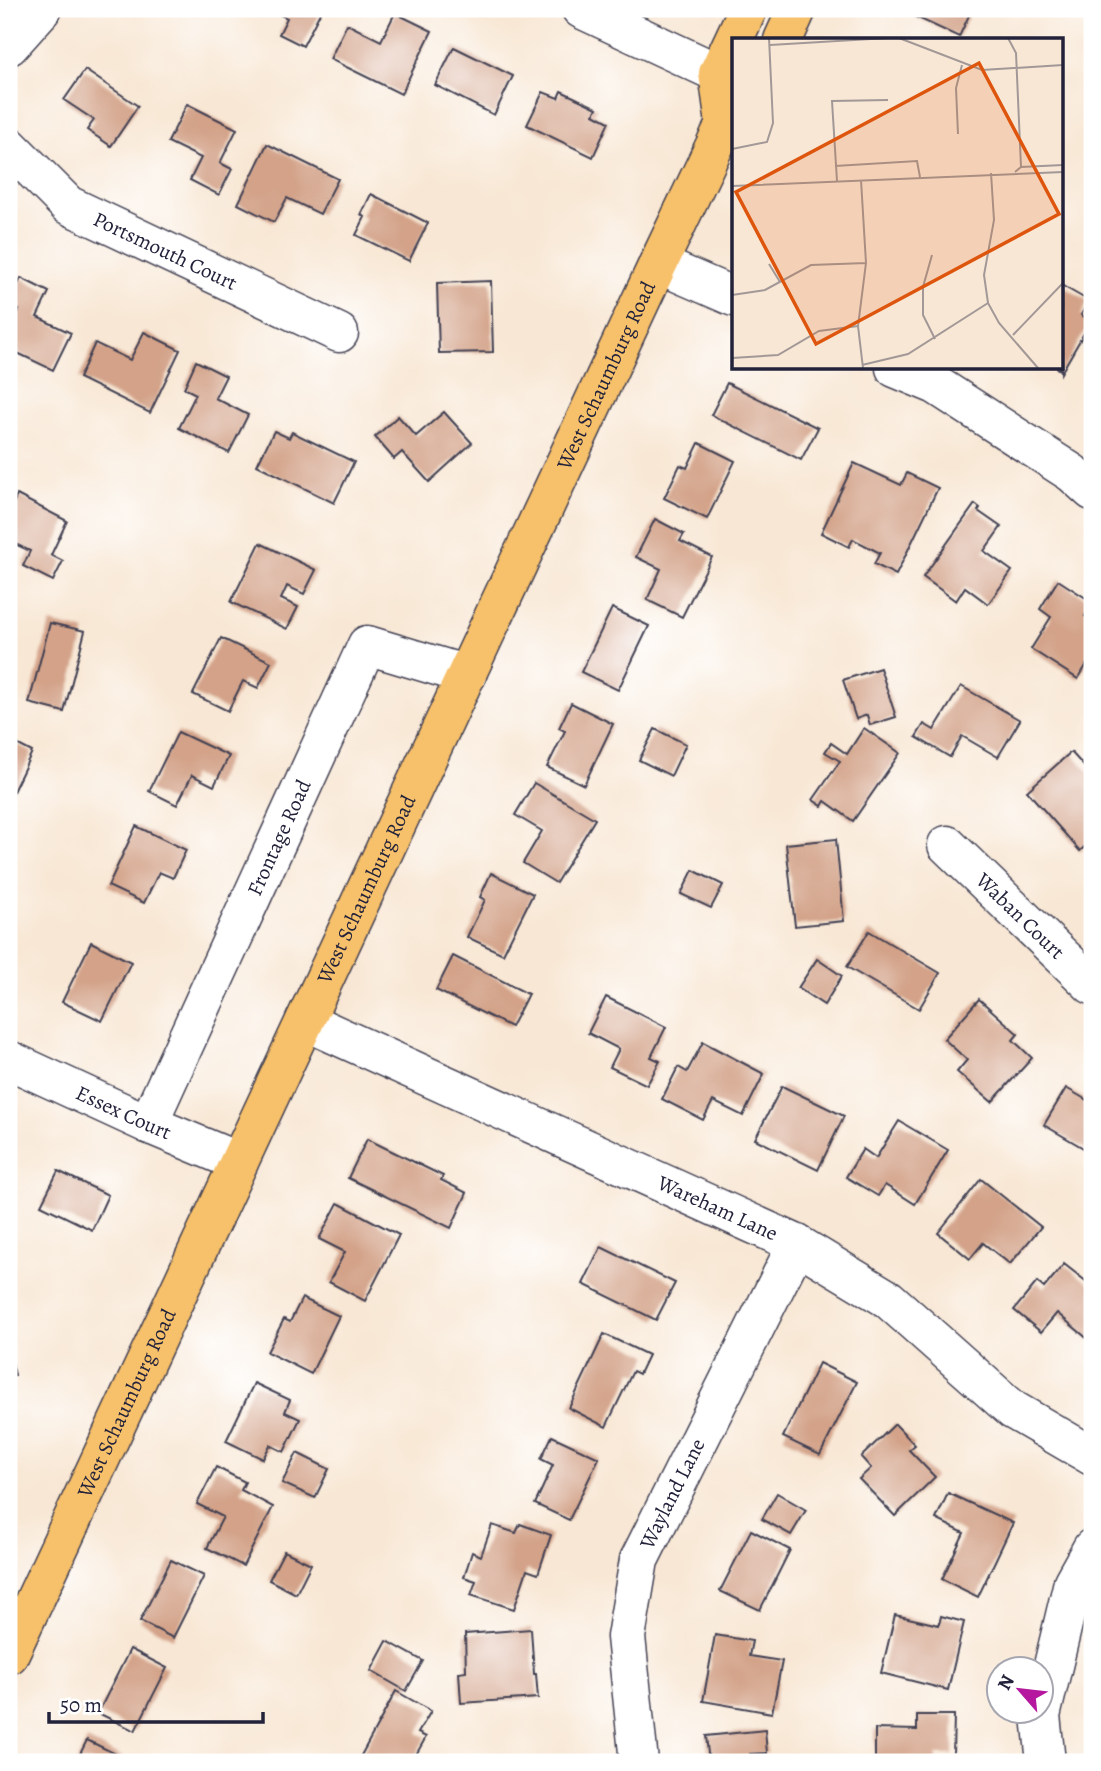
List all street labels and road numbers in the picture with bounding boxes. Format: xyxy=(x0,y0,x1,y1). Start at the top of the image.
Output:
street label: Portsmouth Court xyxy=(89,205,242,297)
street label: West Schaumburg Road xyxy=(550,276,662,475)
street label: Frontage Road xyxy=(240,774,318,900)
street label: West Schaumburg Road xyxy=(310,790,423,989)
street label: Waban Court xyxy=(969,866,1071,965)
street label: Essex Court xyxy=(71,1079,176,1146)
street label: Wareham Lane xyxy=(652,1168,782,1247)
street label: West Schaumburg Road xyxy=(70,1304,183,1503)
street label: Wayland Lane xyxy=(632,1434,712,1554)

